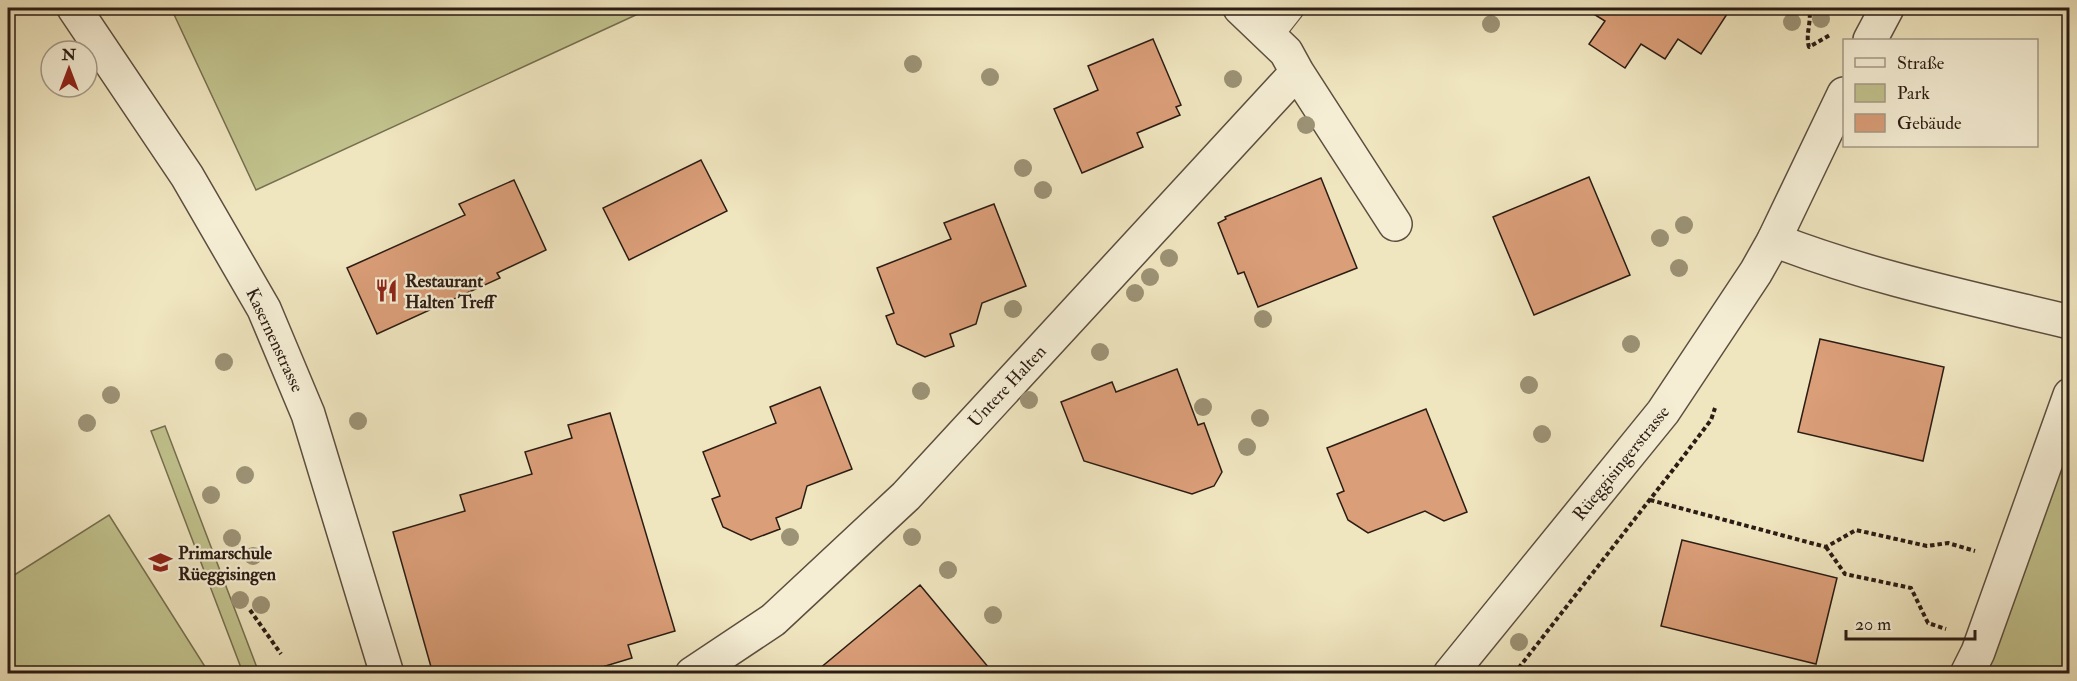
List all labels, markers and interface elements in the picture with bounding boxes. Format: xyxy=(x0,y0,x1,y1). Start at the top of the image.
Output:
north arrow xyxy=(39,39,99,99)
legend xyxy=(1843,39,2038,147)
text: N xyxy=(61,45,77,65)
text: Straße xyxy=(1897,52,1945,75)
text: Park xyxy=(1897,82,1930,105)
text: Gebäude xyxy=(1897,112,1962,135)
place label: Restaurant Halten Treff xyxy=(405,270,498,314)
restaurant icon: Restaurant Halten Treff xyxy=(374,278,400,304)
street label: Kasernenstrasse xyxy=(240,284,309,396)
street label: Untere Halten xyxy=(963,340,1051,432)
street label: Rüeggisingerstrasse xyxy=(1568,401,1675,525)
place label: Primarschule Rüeggisingen xyxy=(178,542,277,586)
school or university icon: Primarschule Rüeggisingen xyxy=(147,550,173,576)
scale bar xyxy=(1846,603,1975,641)
text: 20 m xyxy=(1855,613,1891,636)

